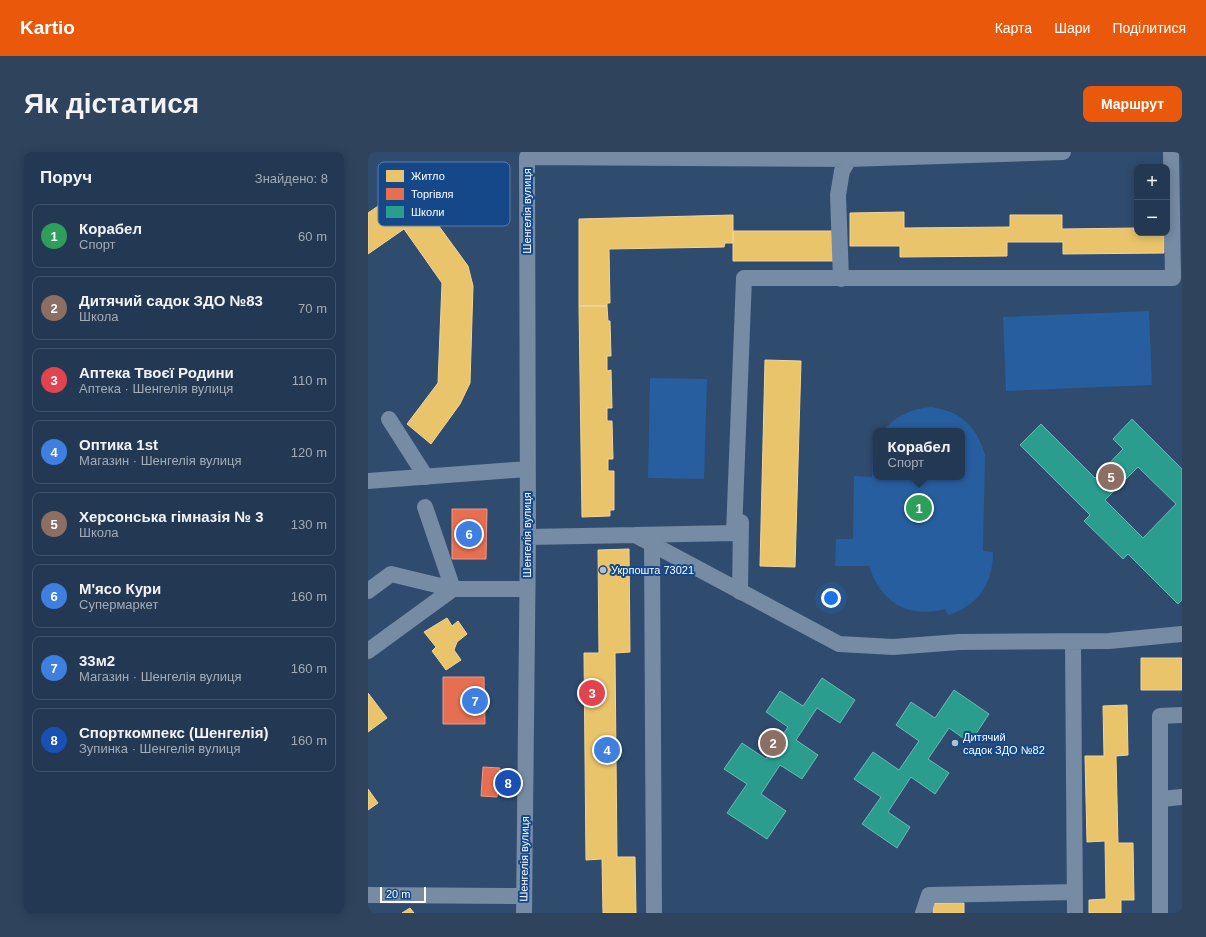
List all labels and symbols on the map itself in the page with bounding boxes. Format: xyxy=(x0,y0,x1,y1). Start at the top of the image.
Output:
legend xyxy=(378,162,510,226)
street label: Шенгелія вулиця xyxy=(521,168,533,254)
text: Житло xyxy=(411,170,445,182)
text: Торгівля xyxy=(411,188,454,200)
text: Школи xyxy=(411,206,444,218)
pin: 5 xyxy=(1098,462,1124,492)
street label: Шенгелія вулиця xyxy=(521,492,533,578)
pin: 1 xyxy=(906,493,932,523)
pin: 6 xyxy=(456,519,482,549)
place label: Укрпошта 73021 xyxy=(611,564,694,576)
marker: Укрпошта 73021 xyxy=(598,565,608,575)
your location xyxy=(821,588,841,608)
pin: 3 xyxy=(579,678,605,708)
pin: 7 xyxy=(462,686,488,716)
pin: 2 xyxy=(760,728,786,758)
place label: Дитячий садок ЗДО №82 xyxy=(963,731,1045,756)
pin: 4 xyxy=(594,735,620,765)
marker: Дитячий садок ЗДО №82 xyxy=(950,738,960,748)
pin: 8 xyxy=(495,768,521,798)
street label: Шенгелія вулиця xyxy=(517,816,531,902)
scale bar xyxy=(380,885,426,904)

